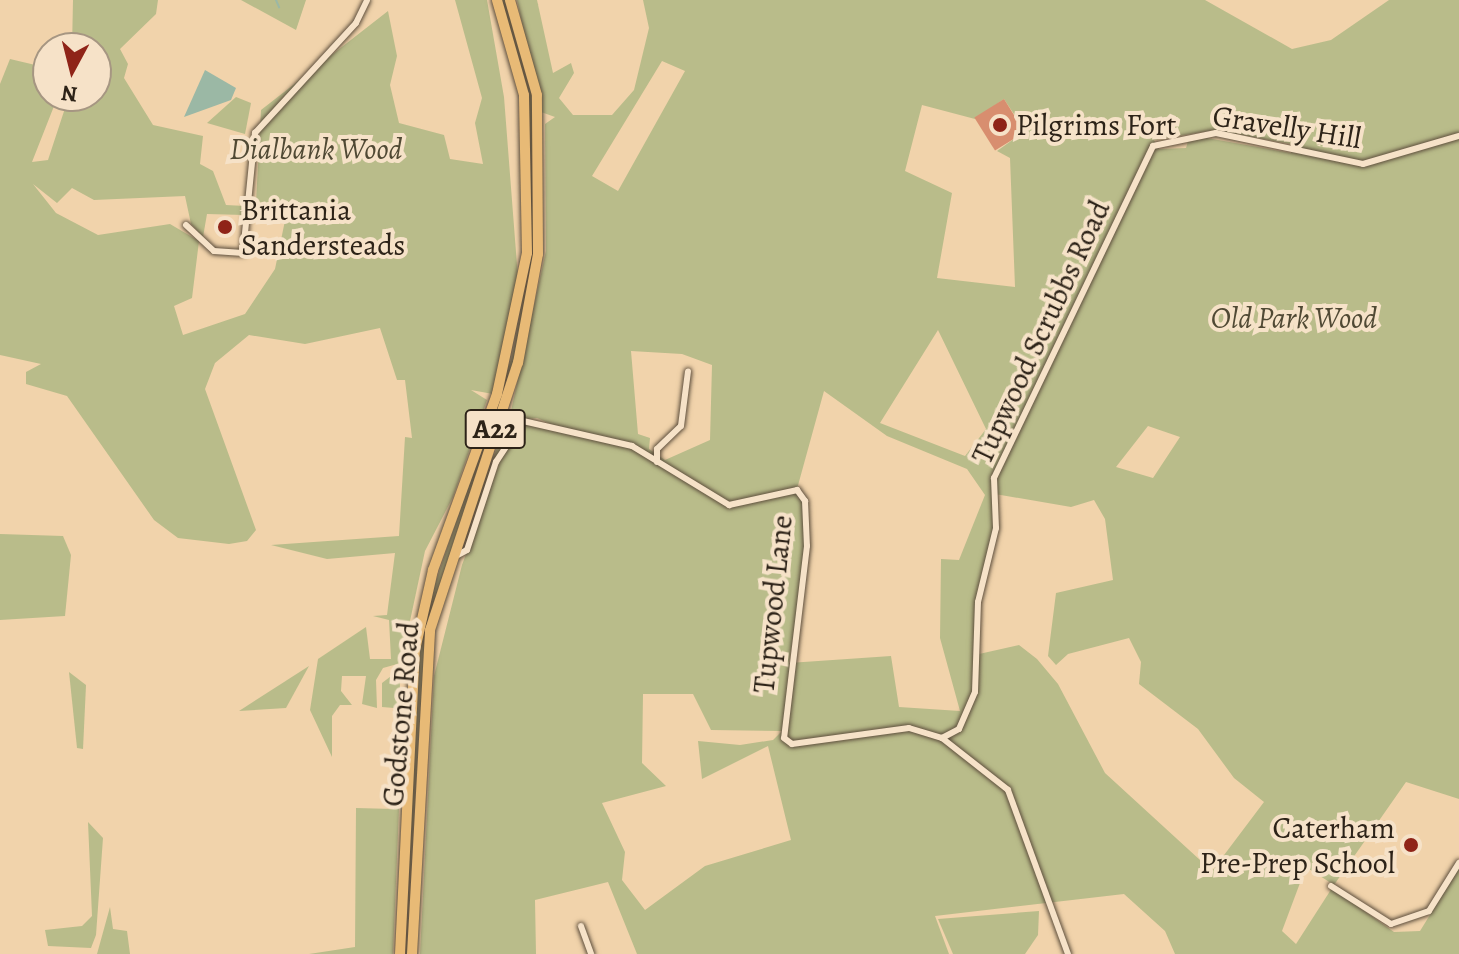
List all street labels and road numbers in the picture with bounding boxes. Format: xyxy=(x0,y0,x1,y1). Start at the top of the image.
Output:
street label: Gravelly Hill xyxy=(1210,98,1364,156)
street label: Tupwood Scrubbs Road xyxy=(964,195,1118,469)
road number: A22 xyxy=(463,405,527,453)
street label: Tupwood Lane xyxy=(746,513,800,695)
street label: Godstone Road xyxy=(375,620,427,808)

